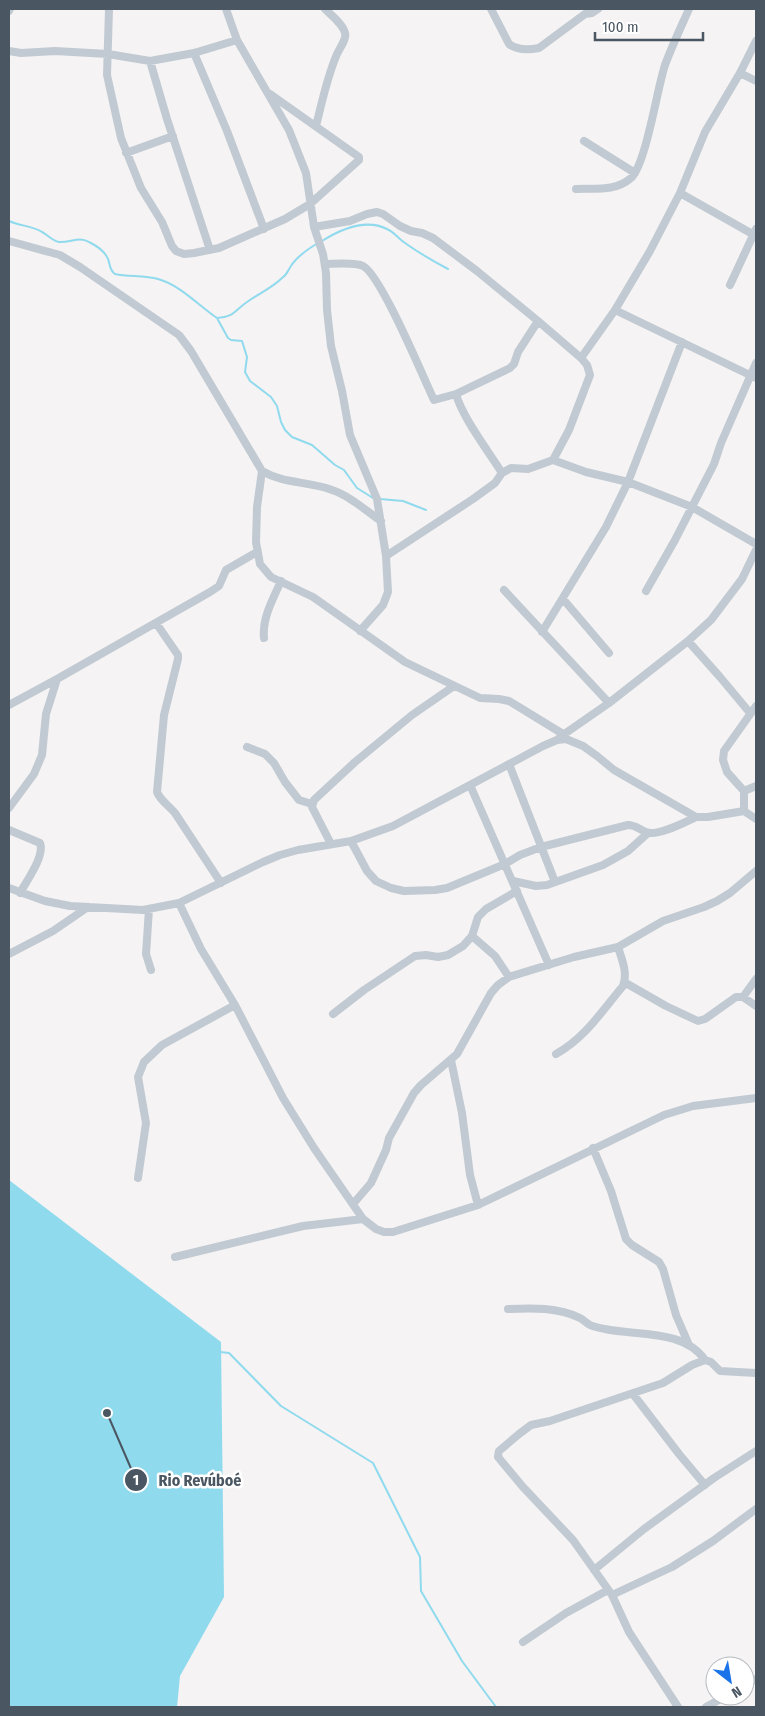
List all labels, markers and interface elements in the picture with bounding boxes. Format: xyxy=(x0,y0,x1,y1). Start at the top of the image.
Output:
scale bar xyxy=(595,10,702,42)
text: 100 m xyxy=(602,18,639,36)
callout: Rio Revúboé xyxy=(123,1465,251,1496)
text: 1 xyxy=(133,1471,139,1489)
text: Rio Revúboé xyxy=(159,1471,241,1490)
north arrow xyxy=(705,1656,755,1706)
text: N xyxy=(728,1682,744,1701)

